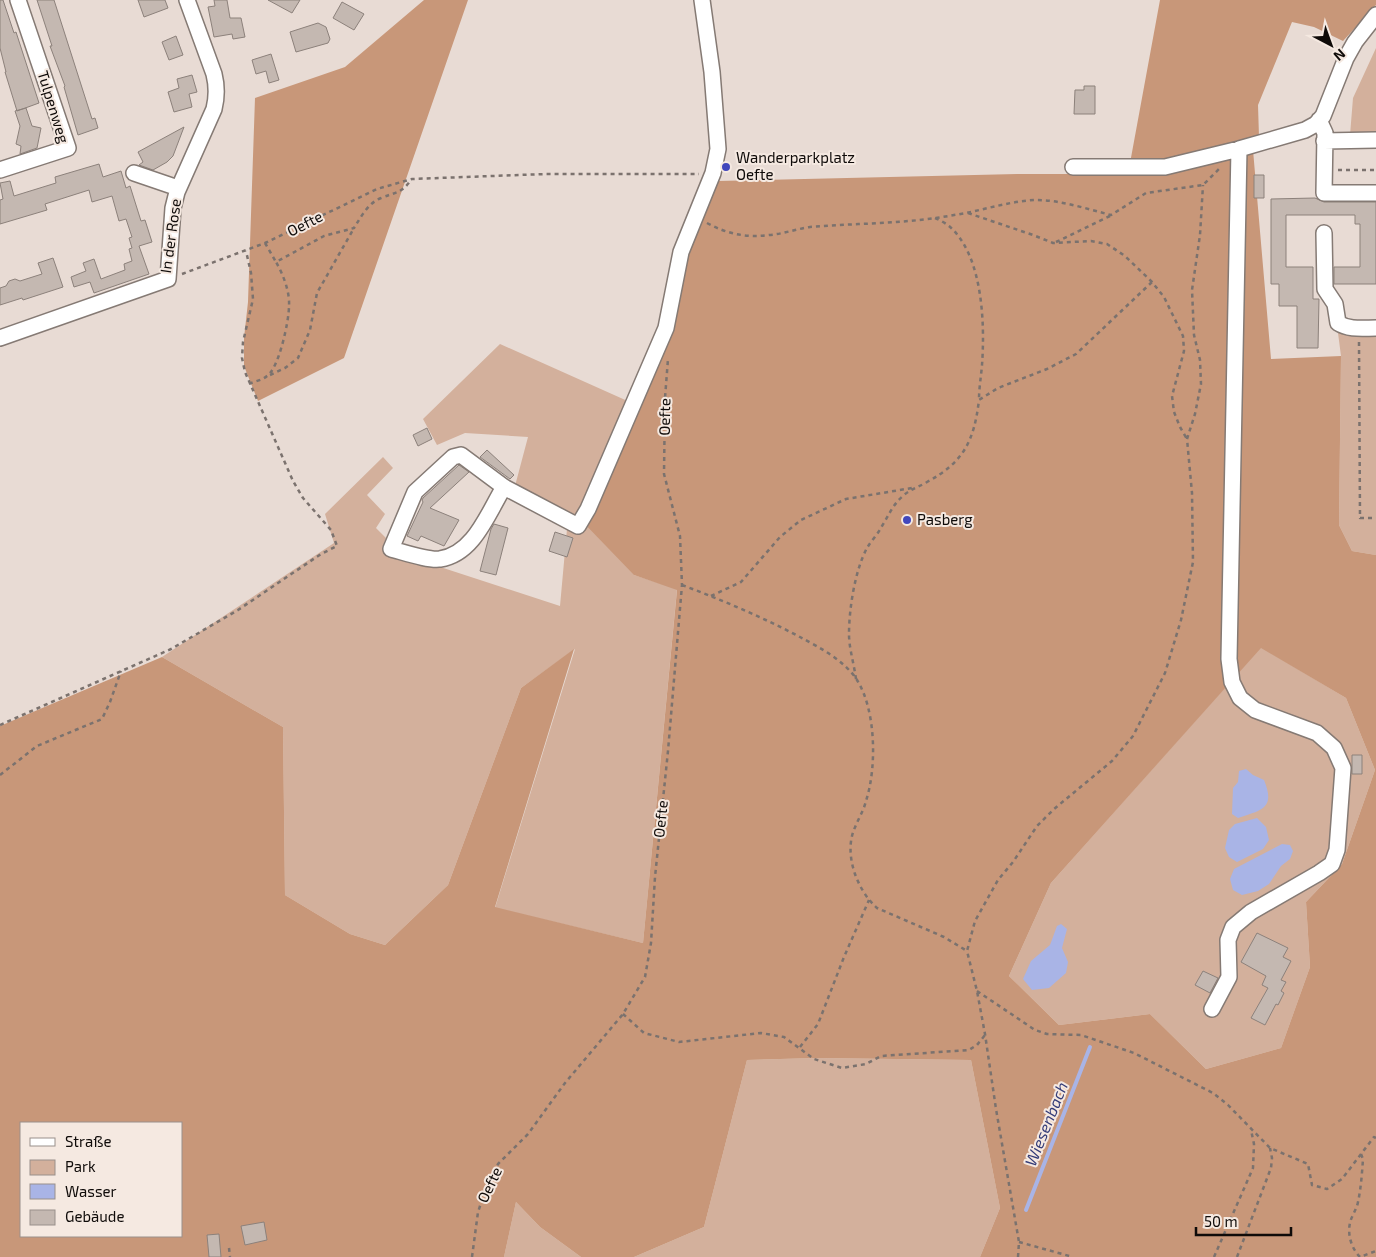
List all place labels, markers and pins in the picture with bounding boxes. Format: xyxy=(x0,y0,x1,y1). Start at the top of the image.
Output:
place label: Wanderparkplatz Oefte xyxy=(736,148,855,183)
marker: Wanderparkplatz Oefte xyxy=(720,161,732,173)
place label: Pasberg xyxy=(917,510,973,528)
marker: Pasberg xyxy=(901,514,913,526)

